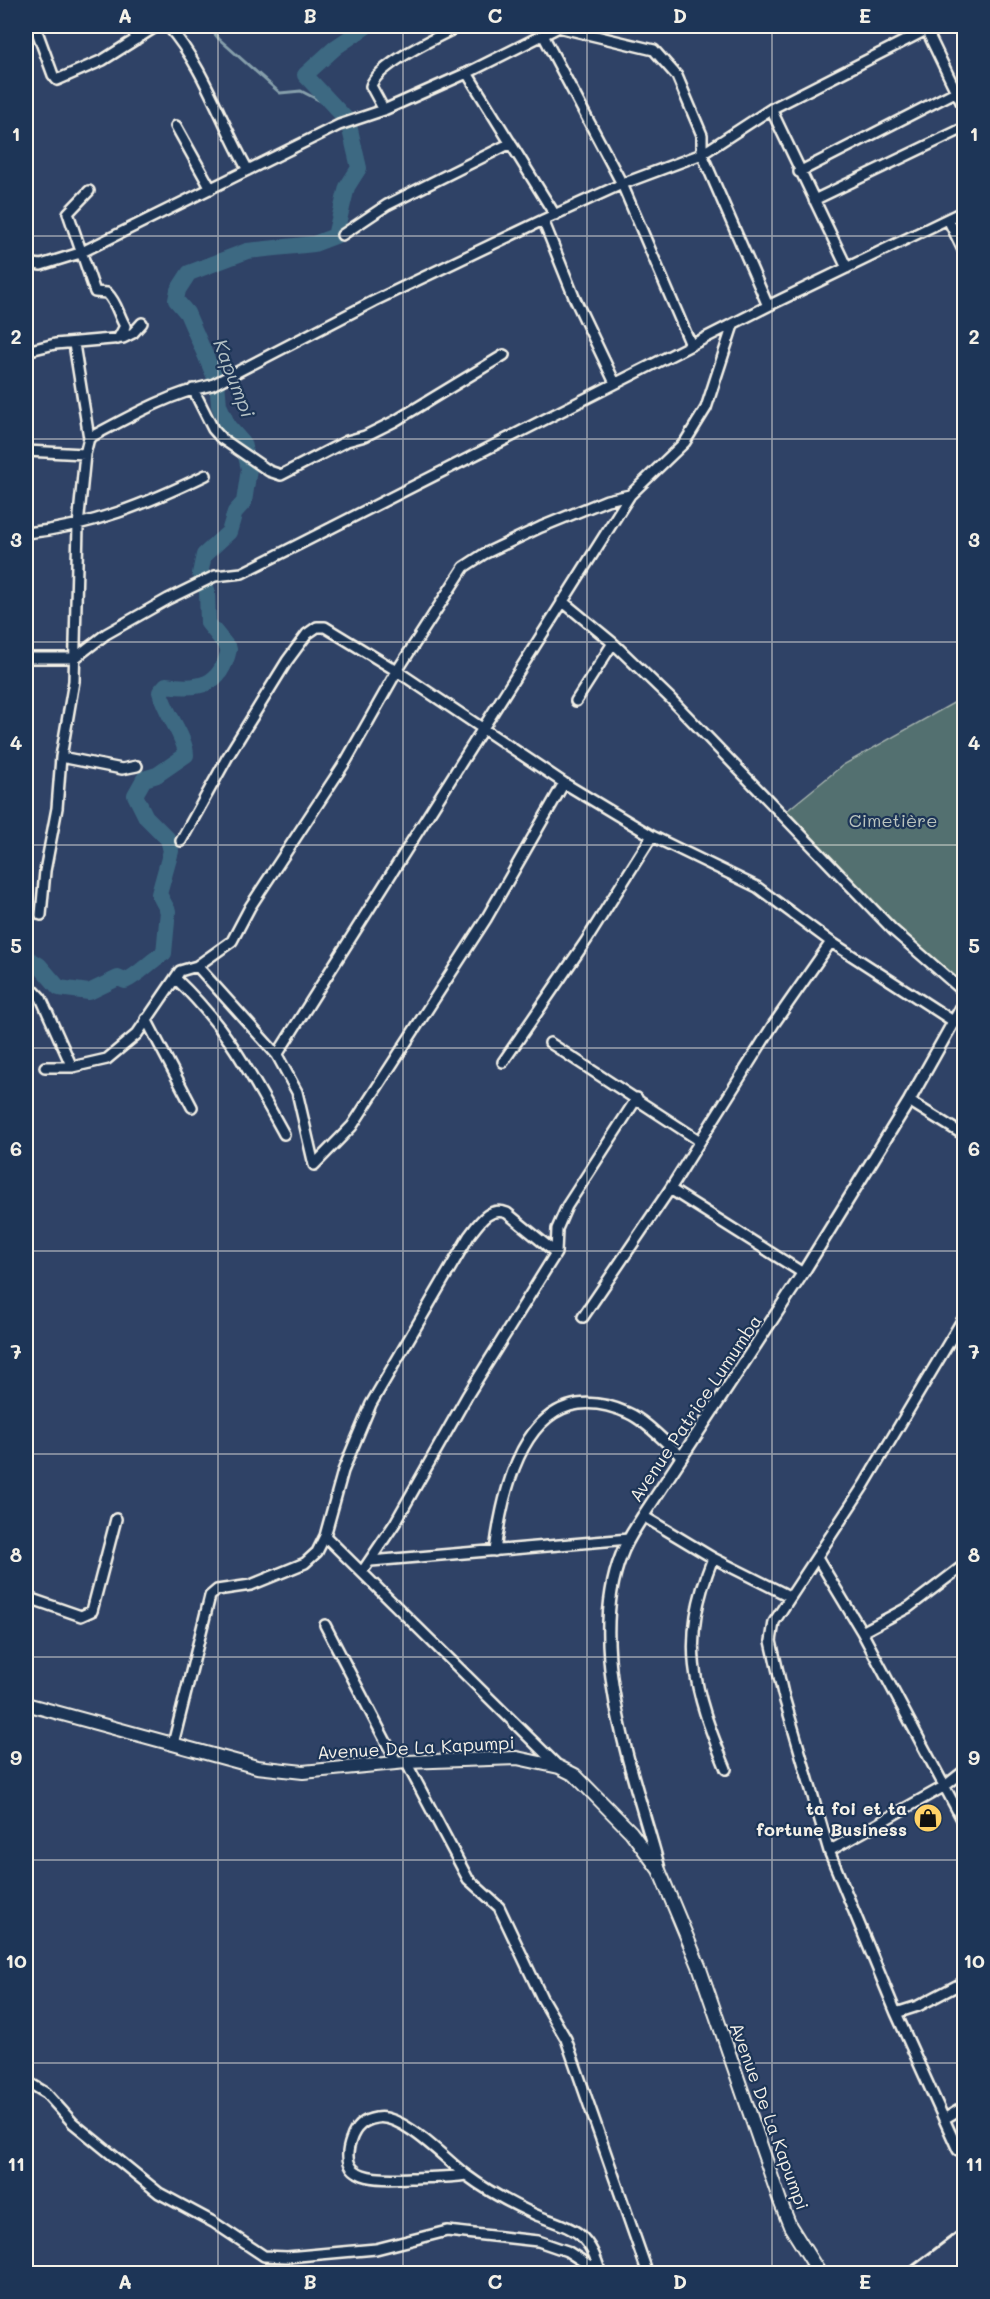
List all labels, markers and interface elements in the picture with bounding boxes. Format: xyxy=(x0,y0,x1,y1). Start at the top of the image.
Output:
text: A xyxy=(118,2,132,28)
text: B xyxy=(303,2,317,28)
text: C xyxy=(488,2,503,28)
text: D xyxy=(673,2,687,28)
text: E xyxy=(859,2,871,28)
text: 1 xyxy=(12,120,20,146)
text: 1 xyxy=(970,120,978,146)
text: 2 xyxy=(10,323,22,349)
text: 2 xyxy=(968,323,980,349)
water label: Kapumpi xyxy=(208,335,262,422)
text: 3 xyxy=(10,526,22,552)
text: 3 xyxy=(968,526,980,552)
text: 4 xyxy=(10,729,23,755)
text: 4 xyxy=(968,729,981,755)
park label: Cimetière xyxy=(849,808,937,832)
text: 5 xyxy=(10,932,22,958)
text: 5 xyxy=(968,932,980,958)
text: 6 xyxy=(10,1135,22,1161)
text: 6 xyxy=(968,1135,980,1161)
street label: Avenue Patrice Lumumba xyxy=(623,1310,767,1506)
text: 7 xyxy=(10,1338,22,1364)
text: 7 xyxy=(968,1338,980,1364)
text: 8 xyxy=(10,1541,22,1567)
text: 8 xyxy=(968,1541,980,1567)
street label: Avenue De La Kapumpi xyxy=(317,1730,515,1764)
text: 9 xyxy=(10,1744,22,1770)
text: 9 xyxy=(968,1744,980,1770)
place label: ta foi et ta fortune Business xyxy=(756,1796,907,1841)
shop icon: ta foi et ta fortune Business xyxy=(912,1802,944,1834)
text: 10 xyxy=(5,1947,27,1973)
text: 10 xyxy=(963,1947,985,1973)
street label: Avenue De La Kapumpi xyxy=(725,2019,815,2213)
text: 11 xyxy=(7,2150,25,2176)
text: 11 xyxy=(965,2150,983,2176)
text: A xyxy=(118,2268,132,2294)
text: B xyxy=(303,2268,317,2294)
text: C xyxy=(488,2268,503,2294)
text: D xyxy=(673,2268,687,2294)
text: E xyxy=(859,2268,871,2294)

